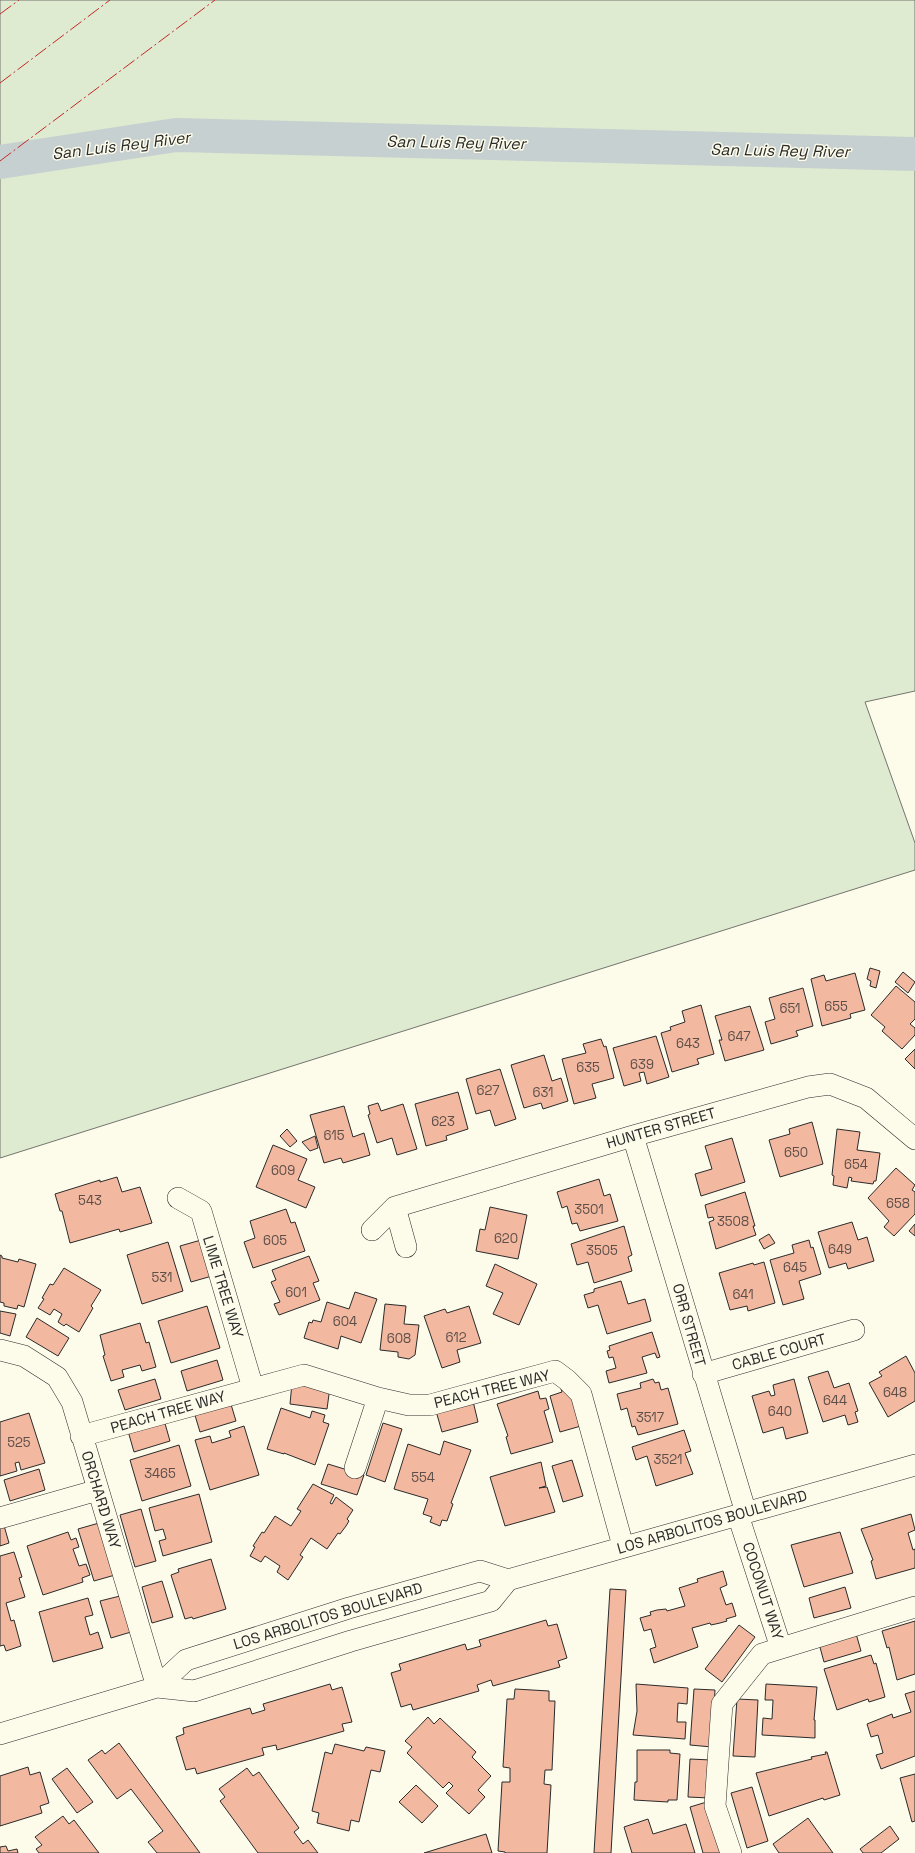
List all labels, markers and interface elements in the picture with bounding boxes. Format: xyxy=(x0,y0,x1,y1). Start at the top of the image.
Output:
water label: San Luis Rey River xyxy=(51,126,193,164)
water label: San Luis Rey River xyxy=(386,131,528,154)
water label: San Luis Rey River xyxy=(710,139,852,162)
house number: 655 xyxy=(824,998,848,1015)
house number: 651 xyxy=(780,1000,801,1017)
house number: 647 xyxy=(728,1028,751,1045)
house number: 643 xyxy=(676,1035,700,1052)
house number: 639 xyxy=(630,1056,654,1073)
house number: 635 xyxy=(576,1059,600,1076)
house number: 627 xyxy=(477,1082,499,1099)
house number: 631 xyxy=(532,1084,554,1101)
street label: HUNTER STREET xyxy=(604,1103,718,1152)
house number: 623 xyxy=(431,1113,455,1130)
house number: 615 xyxy=(323,1127,345,1144)
house number: 650 xyxy=(784,1144,808,1161)
house number: 654 xyxy=(844,1156,868,1173)
house number: 609 xyxy=(271,1162,295,1179)
house number: 543 xyxy=(78,1192,102,1209)
house number: 658 xyxy=(886,1195,910,1212)
house number: 3501 xyxy=(574,1201,604,1218)
house number: 3508 xyxy=(717,1213,749,1230)
house number: 620 xyxy=(494,1230,518,1247)
house number: 605 xyxy=(263,1232,287,1249)
street label: LIME TREE WAY xyxy=(199,1233,248,1340)
house number: 649 xyxy=(828,1241,852,1258)
house number: 3505 xyxy=(586,1242,618,1259)
house number: 645 xyxy=(783,1259,807,1276)
house number: 531 xyxy=(152,1269,172,1286)
street label: ORR STREET xyxy=(669,1281,710,1369)
house number: 601 xyxy=(285,1284,307,1301)
house number: 641 xyxy=(732,1286,754,1303)
house number: 604 xyxy=(333,1313,357,1330)
house number: 612 xyxy=(445,1329,467,1346)
street label: CABLE COURT xyxy=(730,1329,828,1374)
house number: 608 xyxy=(387,1330,411,1347)
street label: PEACH TREE WAY xyxy=(432,1365,552,1412)
house number: 648 xyxy=(883,1384,907,1401)
street label: PEACH TREE WAY xyxy=(108,1386,228,1437)
house number: 644 xyxy=(823,1392,847,1409)
house number: 640 xyxy=(768,1403,792,1420)
house number: 3517 xyxy=(636,1409,664,1426)
house number: 525 xyxy=(7,1434,31,1451)
street label: ORCHARD WAY xyxy=(78,1448,125,1551)
house number: 3521 xyxy=(654,1451,682,1468)
house number: 3465 xyxy=(144,1465,176,1482)
house number: 554 xyxy=(411,1469,435,1486)
street label: LOS ARBOLITOS BOULEVARD xyxy=(615,1485,809,1558)
street label: COCONUT WAY xyxy=(739,1540,788,1642)
street label: LOS ARBOLITOS BOULEVARD xyxy=(231,1578,425,1653)

